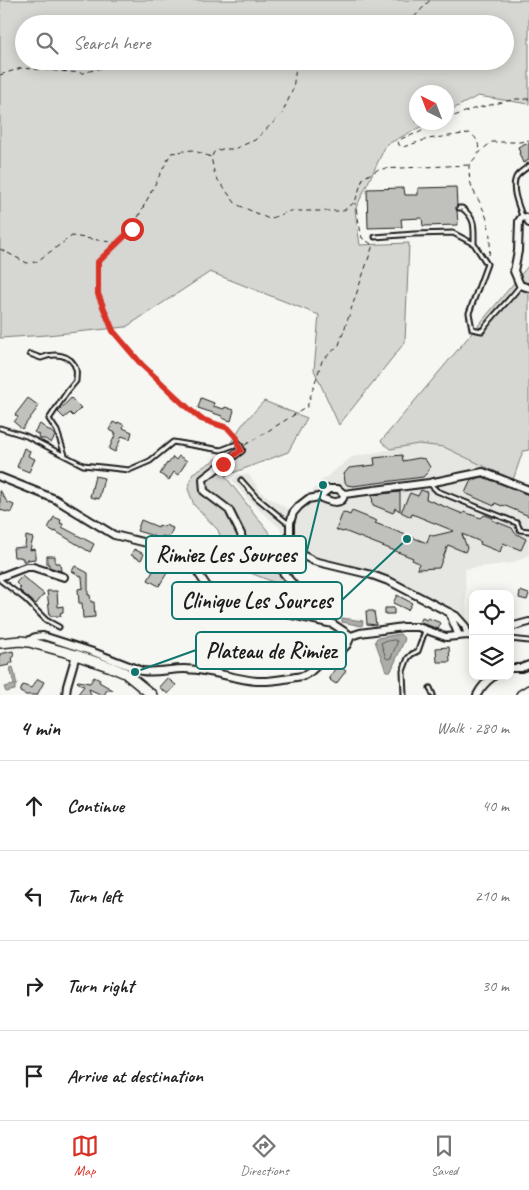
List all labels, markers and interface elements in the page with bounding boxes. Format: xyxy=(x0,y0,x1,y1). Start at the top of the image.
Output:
search box xyxy=(15,15,514,70)
icon: search xyxy=(33,29,61,57)
text: Search here xyxy=(73,31,150,55)
north arrow xyxy=(409,85,454,130)
route start xyxy=(121,218,144,241)
route end xyxy=(212,453,235,476)
callout: Rimiez Les Sources xyxy=(146,536,306,573)
text: Rimiez Les Sources xyxy=(156,541,298,569)
callout: Clinique Les Sources xyxy=(172,582,342,619)
text: Clinique Les Sources xyxy=(182,587,335,615)
map controls xyxy=(469,590,514,680)
button: locate xyxy=(469,590,514,635)
callout: Plateau de Rimiez xyxy=(196,632,346,669)
button: layers xyxy=(469,635,514,680)
text: Plateau de Rimiez xyxy=(206,637,339,665)
text: 4 min xyxy=(20,715,60,741)
text: Walk · 280 m xyxy=(437,718,509,738)
icon: ahead xyxy=(20,792,48,820)
text: Continue xyxy=(67,794,124,818)
text: 40 m xyxy=(482,796,509,816)
icon: left xyxy=(20,882,48,910)
text: Turn left xyxy=(67,884,122,908)
text: 210 m xyxy=(475,886,509,906)
icon: right xyxy=(20,972,48,1000)
text: Turn right xyxy=(67,974,134,998)
text: 30 m xyxy=(482,976,509,996)
icon: arrive xyxy=(20,1062,48,1090)
text: Arrive at destination xyxy=(67,1064,203,1088)
tab: Map xyxy=(71,1132,99,1179)
tab: Directions xyxy=(240,1132,289,1179)
tab: Saved xyxy=(430,1132,458,1179)

